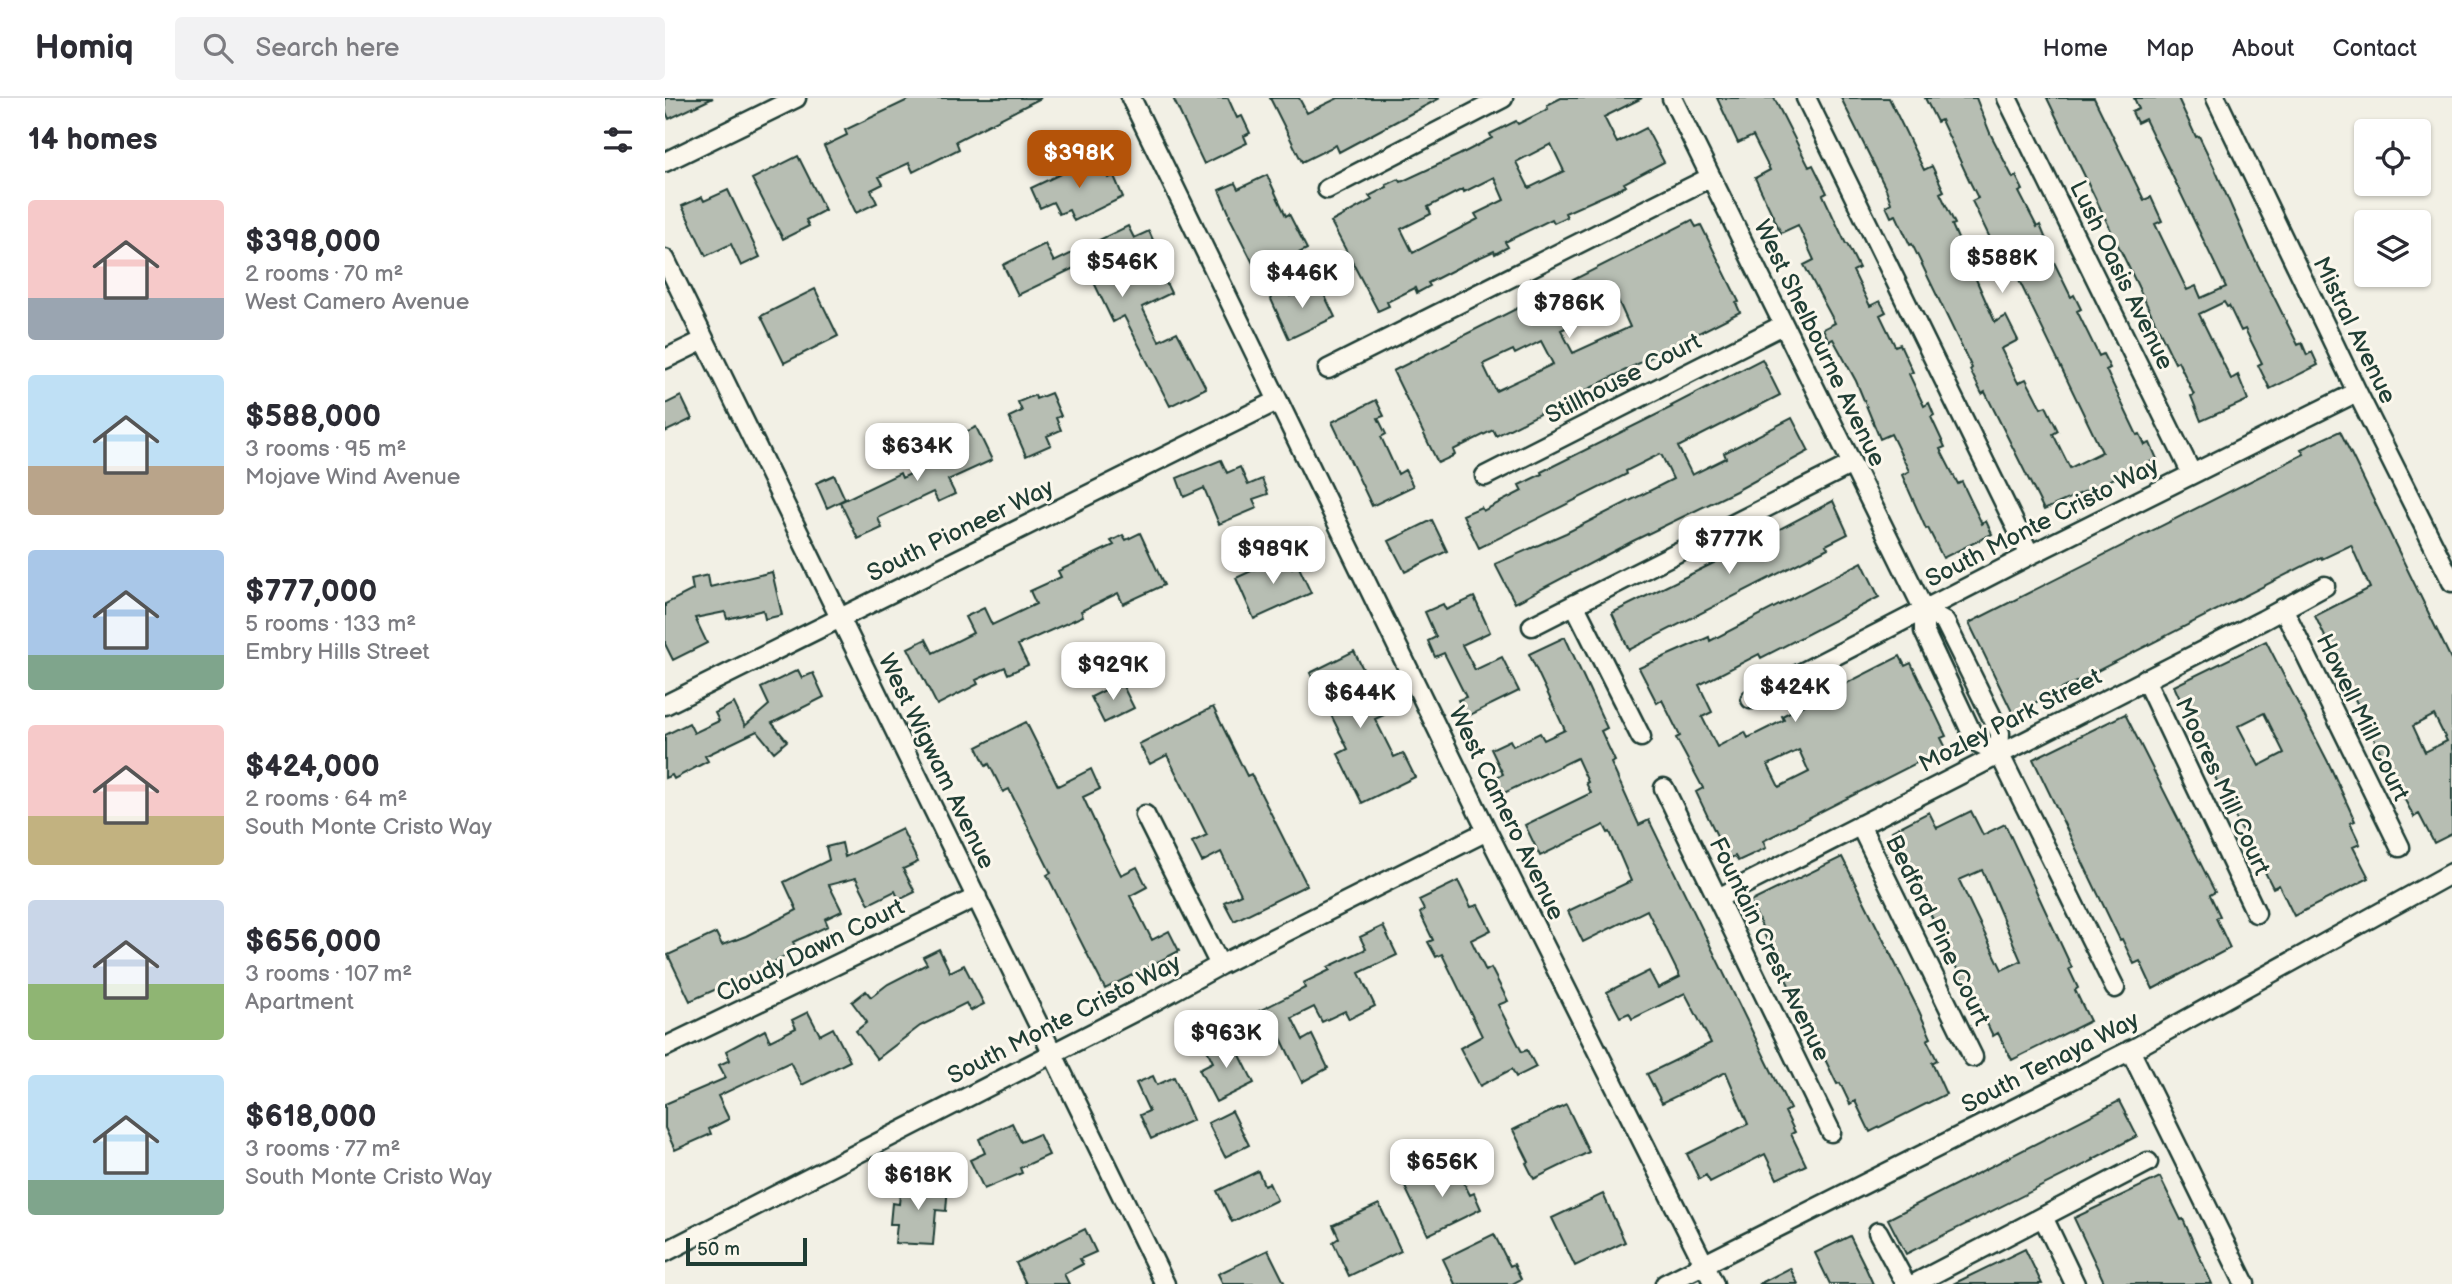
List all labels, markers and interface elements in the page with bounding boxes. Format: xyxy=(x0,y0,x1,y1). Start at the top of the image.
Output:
search box xyxy=(175,17,665,80)
text: Homiq xyxy=(35,28,133,68)
icon: search xyxy=(199,29,237,67)
text: Search here xyxy=(255,33,400,64)
text: Home xyxy=(2043,34,2108,63)
text: Map xyxy=(2146,34,2194,63)
text: About xyxy=(2232,34,2294,63)
text: Contact xyxy=(2332,34,2417,63)
map controls xyxy=(2354,119,2431,287)
button: locate xyxy=(2354,119,2431,196)
icon: filters xyxy=(599,121,637,159)
text: 14 homes xyxy=(28,122,157,158)
pin: $398K xyxy=(1030,130,1128,190)
text: $398K xyxy=(1043,139,1115,167)
street label: Lush Oasis Avenue xyxy=(2063,176,2180,374)
button: layers xyxy=(2354,210,2431,287)
street label: West Shelbourne Avenue xyxy=(1747,215,1892,471)
text: $398,000 xyxy=(245,224,381,260)
icon: home xyxy=(84,228,168,312)
pin: $588K xyxy=(1953,236,2051,295)
pin: $546K xyxy=(1073,240,1171,299)
text: $588K xyxy=(1966,244,2038,272)
text: $546K xyxy=(1086,248,1158,276)
pin: $446K xyxy=(1253,250,1351,310)
street label: Mistral Avenue xyxy=(2307,252,2403,408)
text: $446K xyxy=(1266,259,1338,287)
text: 2 rooms · 70 m² xyxy=(245,260,404,288)
pin: $786K xyxy=(1520,280,1618,340)
text: West Camero Avenue xyxy=(245,288,469,316)
text: $786K xyxy=(1533,289,1605,317)
street label: Stillhouse Court xyxy=(1540,326,1707,430)
text: $588,000 xyxy=(245,399,381,435)
icon: home xyxy=(84,403,168,487)
pin: $634K xyxy=(868,424,966,483)
text: $634K xyxy=(881,432,953,460)
text: 3 rooms · 95 m² xyxy=(245,435,406,463)
street label: South Monte Cristo Way xyxy=(1921,451,2164,594)
text: Mojave Wind Avenue xyxy=(245,463,460,491)
street label: South Pioneer Way xyxy=(862,473,1058,588)
pin: $777K xyxy=(1680,517,1778,576)
text: $777K xyxy=(1695,525,1763,553)
pin: $989K xyxy=(1224,526,1322,586)
text: $989K xyxy=(1237,535,1309,563)
text: $777,000 xyxy=(245,574,377,610)
icon: home xyxy=(84,578,168,662)
text: 5 rooms · 133 m² xyxy=(245,610,416,638)
street label: Howell Mill Court xyxy=(2310,629,2416,806)
text: Embry Hills Street xyxy=(245,638,430,666)
pin: $929K xyxy=(1064,642,1162,702)
street label: West Wigwam Avenue xyxy=(872,649,1001,874)
text: $929K xyxy=(1077,651,1149,679)
street label: Mozley Park Street xyxy=(1914,662,2107,779)
pin: $424K xyxy=(1746,664,1844,724)
pin: $644K xyxy=(1311,670,1409,730)
text: $424K xyxy=(1760,673,1830,701)
text: $644K xyxy=(1324,679,1396,707)
street label: Moores Mill Court xyxy=(2169,693,2277,880)
street label: West Camero Avenue xyxy=(1442,702,1571,925)
text: $424,000 xyxy=(245,749,380,785)
icon: home xyxy=(84,753,168,837)
text: 2 rooms · 64 m² xyxy=(245,785,407,813)
text: South Monte Cristo Way xyxy=(245,813,492,841)
street label: Bedford Pine Court xyxy=(1879,830,1996,1031)
street label: Fountain Crest Avenue xyxy=(1703,833,1836,1066)
street label: Cloudy Dawn Court xyxy=(712,892,909,1009)
text: $656,000 xyxy=(245,924,381,960)
icon: home xyxy=(84,928,168,1012)
street label: South Monte Cristo Way xyxy=(943,948,1186,1091)
text: 3 rooms · 107 m² xyxy=(245,960,412,988)
text: Apartment xyxy=(245,988,354,1016)
street label: South Tenaya Way xyxy=(1957,1005,2144,1120)
pin: $963K xyxy=(1177,1010,1275,1070)
text: $963K xyxy=(1190,1019,1262,1047)
text: $618,000 xyxy=(245,1099,376,1135)
icon: home xyxy=(84,1103,168,1187)
text: 3 rooms · 77 m² xyxy=(245,1135,401,1163)
pin: $656K xyxy=(1393,1140,1491,1199)
text: $656K xyxy=(1406,1148,1478,1176)
pin: $618K xyxy=(869,1152,967,1212)
text: $618K xyxy=(884,1161,952,1189)
text: South Monte Cristo Way xyxy=(245,1163,492,1191)
scale bar xyxy=(686,1235,807,1267)
text: 50 m xyxy=(697,1238,740,1261)

